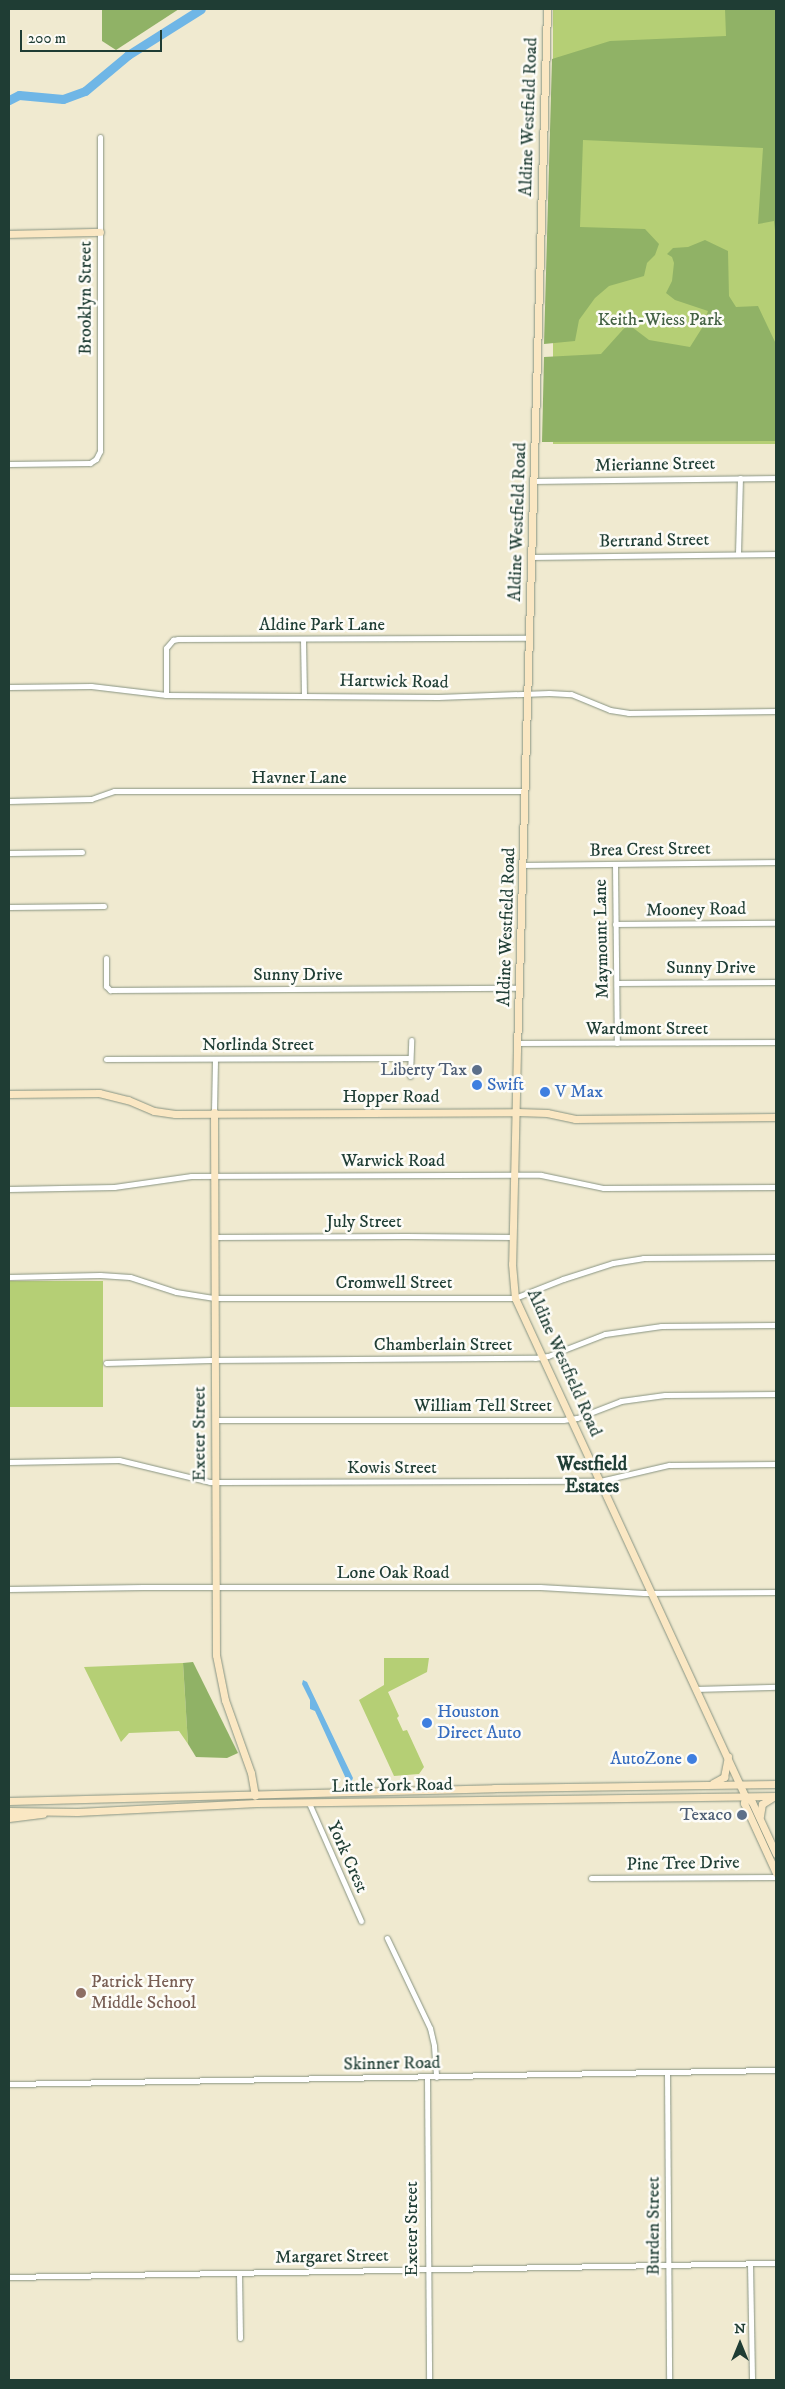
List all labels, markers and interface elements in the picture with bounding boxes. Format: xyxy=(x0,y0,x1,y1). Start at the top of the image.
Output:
scale bar xyxy=(22,20,165,52)
text: 200 m xyxy=(28,29,66,48)
street label: Aldine Westfield Road xyxy=(515,37,543,197)
street label: Brooklyn Street xyxy=(75,241,97,355)
park label: Keith-Wiess Park xyxy=(597,309,723,331)
street label: Aldine Westfield Road xyxy=(504,442,532,602)
street label: Mierianne Street xyxy=(595,453,715,477)
street label: Bertrand Street xyxy=(599,529,709,553)
street label: Aldine Park Lane xyxy=(259,614,385,636)
street label: Hartwick Road xyxy=(339,670,449,694)
street label: Havner Lane xyxy=(251,767,347,789)
street label: Brea Crest Street xyxy=(589,838,711,862)
street label: Aldine Westfield Road xyxy=(493,847,521,1007)
street label: Maymount Lane xyxy=(590,879,614,999)
street label: Mooney Road xyxy=(646,898,746,922)
street label: Sunny Drive xyxy=(666,957,756,979)
street label: Sunny Drive xyxy=(253,964,343,986)
street label: Wardmont Street xyxy=(586,1018,708,1040)
street label: Norlinda Street xyxy=(202,1034,314,1056)
place label: Liberty Tax xyxy=(380,1059,467,1081)
marker: Liberty Tax xyxy=(471,1064,483,1076)
place label: Swift xyxy=(487,1074,524,1096)
marker: Swift xyxy=(471,1079,483,1091)
place label: V Max xyxy=(555,1081,603,1103)
street label: Hopper Road xyxy=(343,1086,439,1108)
marker: V Max xyxy=(539,1086,551,1098)
street label: Warwick Road xyxy=(341,1150,445,1172)
street label: July Street xyxy=(326,1211,402,1233)
street label: Cromwell Street xyxy=(336,1272,452,1294)
street label: Aldine Westfield Road xyxy=(522,1286,606,1440)
street label: Chamberlain Street xyxy=(374,1334,512,1356)
street label: Exeter Street xyxy=(189,1386,211,1482)
street label: William Tell Street xyxy=(414,1395,552,1417)
district label: Westfield Estates xyxy=(557,1454,627,1498)
street label: Kowis Street xyxy=(347,1457,437,1479)
street label: Lone Oak Road xyxy=(337,1562,449,1584)
place label: Houston Direct Auto xyxy=(437,1702,521,1745)
marker: Houston Direct Auto xyxy=(421,1717,433,1729)
place label: AutoZone xyxy=(610,1748,682,1770)
marker: AutoZone xyxy=(686,1753,698,1765)
street label: Little York Road xyxy=(331,1774,453,1798)
place label: Texaco xyxy=(680,1804,732,1826)
marker: Texaco xyxy=(736,1809,748,1821)
street label: York Crest xyxy=(322,1818,372,1896)
street label: Pine Tree Drive xyxy=(626,1852,740,1876)
place label: Patrick Henry Middle School xyxy=(91,1972,196,2015)
marker: Patrick Henry Middle School xyxy=(75,1987,87,1999)
street label: Skinner Road xyxy=(343,2052,441,2076)
street label: Burden Street xyxy=(643,2177,665,2275)
street label: Exeter Street xyxy=(401,2181,423,2277)
street label: Margaret Street xyxy=(275,2245,389,2269)
north arrow xyxy=(715,2319,765,2369)
text: N xyxy=(734,2320,746,2338)

